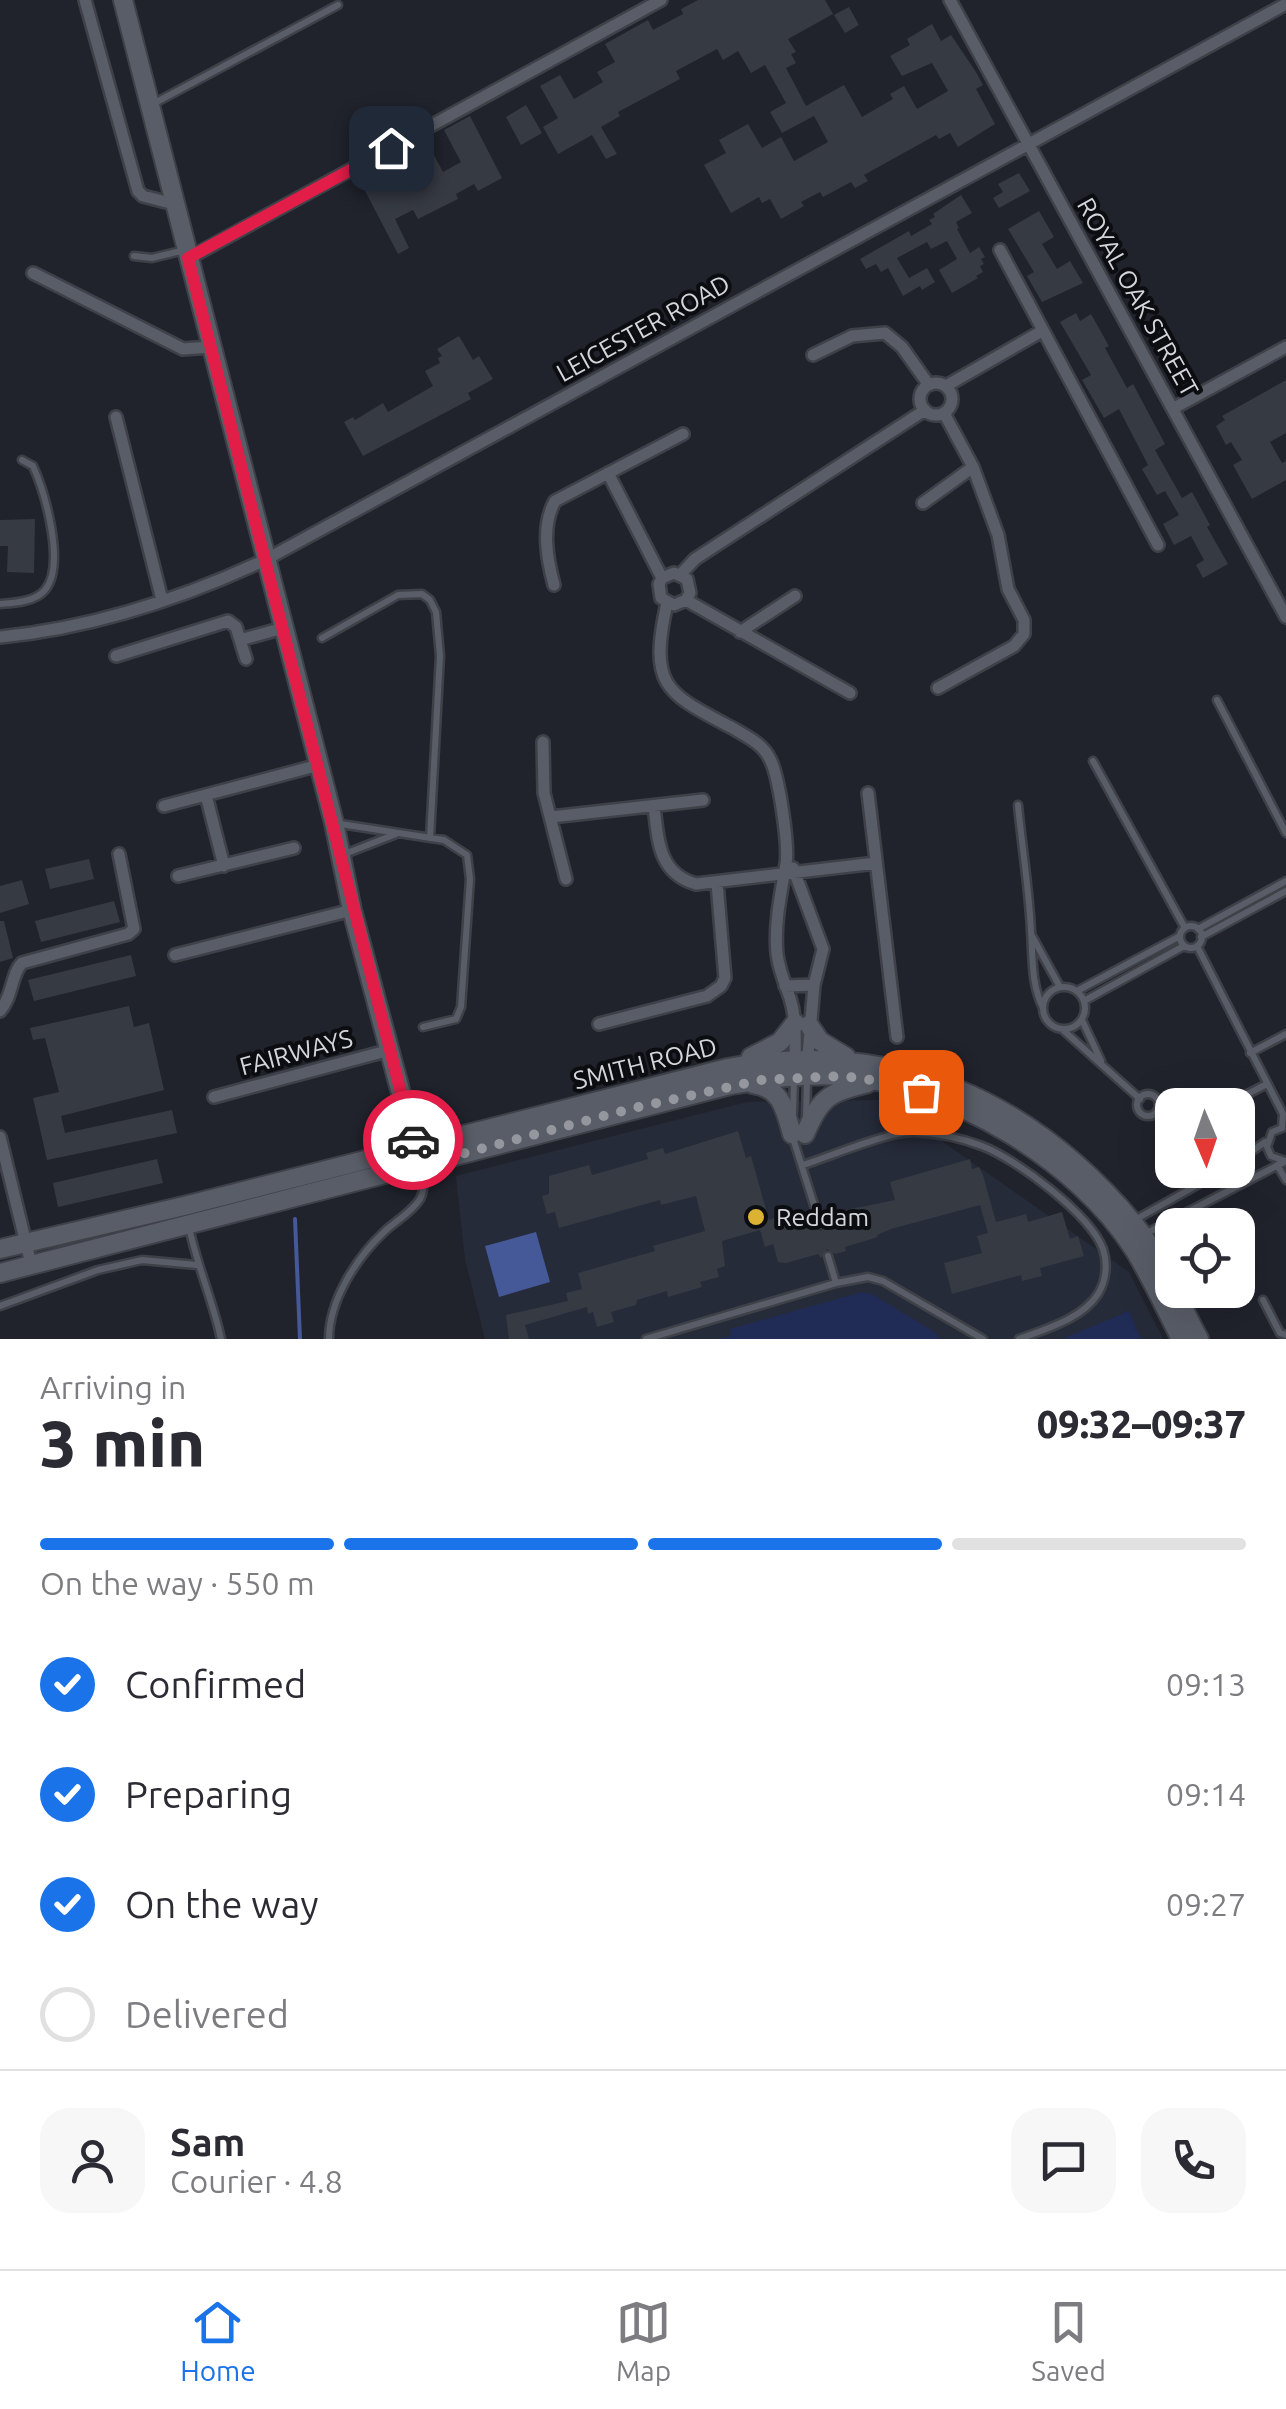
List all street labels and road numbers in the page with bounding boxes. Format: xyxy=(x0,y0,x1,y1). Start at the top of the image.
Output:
street label: ROYAL OAK STREET xyxy=(1072,193,1204,401)
street label: LEICESTER ROAD xyxy=(552,269,734,387)
street label: FAIRWAYS xyxy=(237,1024,355,1080)
street label: SMITH ROAD xyxy=(570,1032,720,1094)

